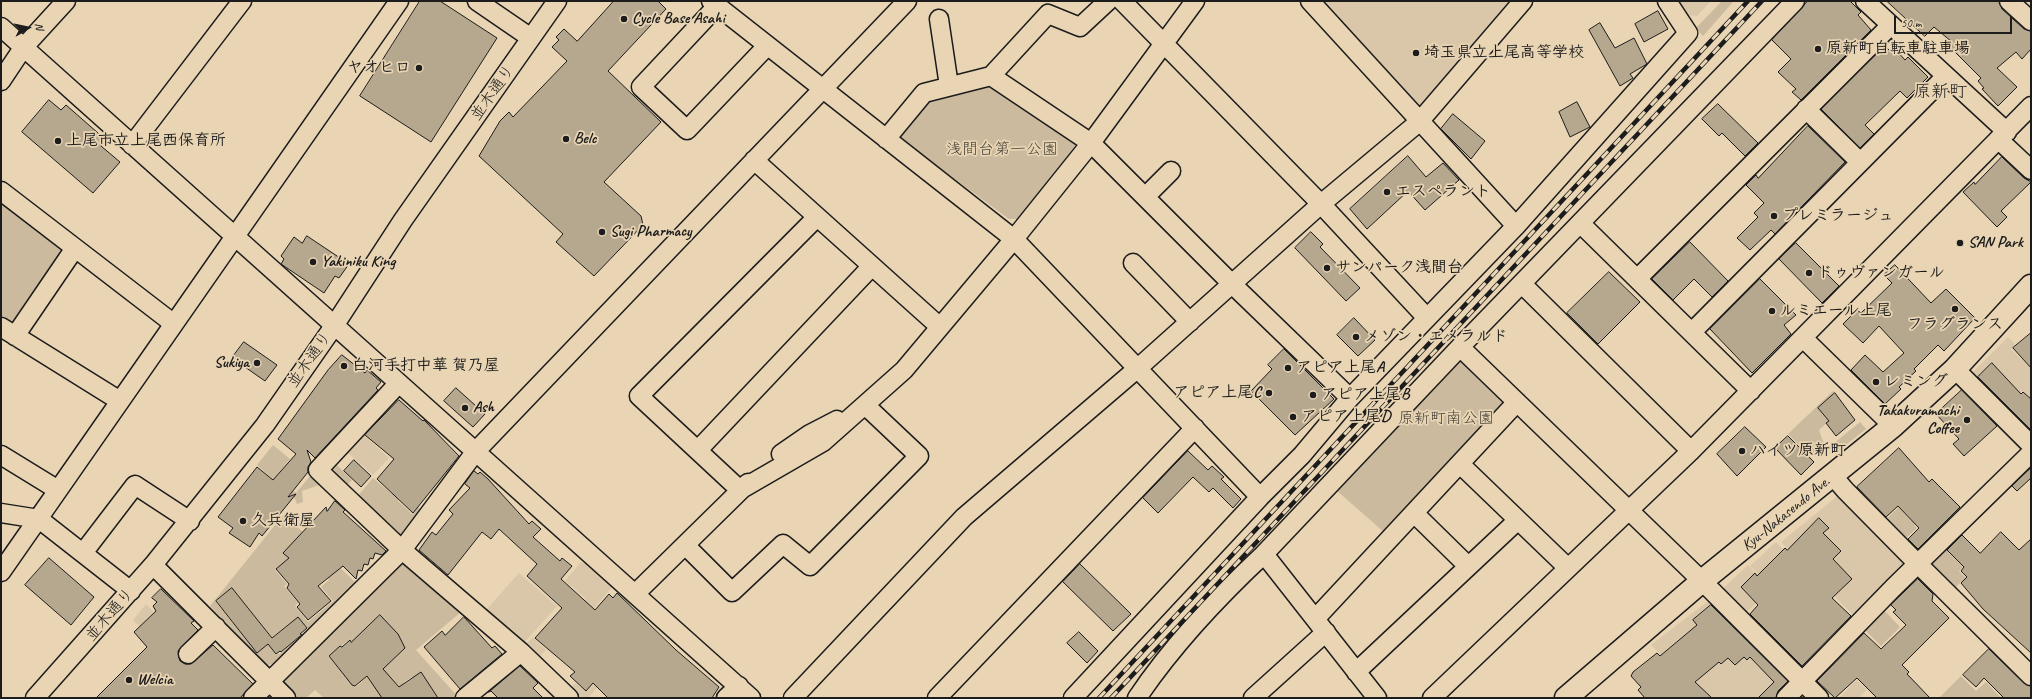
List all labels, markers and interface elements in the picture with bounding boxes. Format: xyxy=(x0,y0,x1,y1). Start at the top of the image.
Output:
north arrow xyxy=(8,8,48,48)
scale bar xyxy=(1896,8,2014,34)
place label: Cycle Base Asahi xyxy=(632,9,725,29)
marker: Cycle Base Asahi xyxy=(619,14,629,24)
text: 50 m xyxy=(1901,15,1921,31)
text: N xyxy=(32,22,47,31)
place label: 原新町自転車駐車場 xyxy=(1826,39,1970,59)
place label: 埼玉県立上尾高等学校 xyxy=(1424,43,1584,63)
marker: 原新町自転車駐車場 xyxy=(1813,44,1823,54)
marker: 埼玉県立上尾高等学校 xyxy=(1411,48,1421,58)
place label: ヤオヒロ xyxy=(347,58,411,78)
street label: 並木通り xyxy=(467,61,519,125)
marker: ヤオヒロ xyxy=(414,63,424,73)
district label: 原新町 xyxy=(1913,81,1967,103)
place label: Belc xyxy=(574,129,596,149)
place label: 上尾市立上尾西保育所 xyxy=(66,131,226,151)
marker: Belc xyxy=(561,134,571,144)
marker: 上尾市立上尾西保育所 xyxy=(53,136,63,146)
park label: 浅間台第一公園 xyxy=(946,140,1058,160)
place label: エスペラント xyxy=(1395,182,1491,202)
marker: エスペラント xyxy=(1382,187,1392,197)
place label: プレミラージュ xyxy=(1782,206,1894,226)
marker: プレミラージュ xyxy=(1769,211,1779,221)
place label: Sugi Pharmacy xyxy=(610,222,691,242)
marker: Sugi Pharmacy xyxy=(597,227,607,237)
place label: SAN Park xyxy=(1968,233,2023,253)
marker: SAN Park xyxy=(1955,238,1965,248)
place label: Yakiniku King xyxy=(321,252,395,272)
marker: Yakiniku King xyxy=(308,257,318,267)
place label: サンパーク浅間台 xyxy=(1335,258,1463,278)
marker: サンパーク浅間台 xyxy=(1322,263,1332,273)
place label: ドゥヴァンガール xyxy=(1817,263,1945,283)
marker: ドゥヴァンガール xyxy=(1804,268,1814,278)
place label: ルミエール上尾 xyxy=(1780,301,1892,321)
marker: フラグランス xyxy=(1950,304,1960,314)
marker: ルミエール上尾 xyxy=(1767,306,1777,316)
place label: フラグランス xyxy=(1907,315,2003,335)
place label: メゾン・エメラルド xyxy=(1364,327,1508,347)
street label: 並木通り xyxy=(284,328,336,392)
marker: メゾン・エメラルド xyxy=(1351,332,1361,342)
place label: Sukiya xyxy=(214,353,249,373)
place label: 白河手打中華 賀乃屋 xyxy=(352,356,500,376)
marker: Sukiya xyxy=(252,358,262,368)
place label: アピア上尾A xyxy=(1296,358,1384,378)
marker: 白河手打中華 賀乃屋 xyxy=(339,361,349,371)
marker: アピア上尾A xyxy=(1283,363,1293,373)
place label: レミング xyxy=(1884,372,1948,392)
marker: レミング xyxy=(1871,377,1881,387)
place label: アピア上尾C xyxy=(1173,383,1261,403)
place label: アピア上尾B xyxy=(1321,385,1409,405)
marker: アピア上尾C xyxy=(1264,388,1274,398)
marker: アピア上尾B xyxy=(1308,390,1318,400)
place label: Ash xyxy=(473,398,494,418)
place label: Takakuramachi Coffee xyxy=(1877,401,1959,439)
marker: Ash xyxy=(460,403,470,413)
place label: アピア上尾D xyxy=(1301,407,1390,427)
park label: 原新町南公園 xyxy=(1398,409,1494,429)
marker: アピア上尾D xyxy=(1288,412,1298,422)
marker: Takakuramachi Coffee xyxy=(1962,415,1972,425)
place label: ハイツ原新町 xyxy=(1750,441,1846,461)
marker: ハイツ原新町 xyxy=(1737,446,1747,456)
street label: Kyu-Nakasendo Ave. xyxy=(1738,473,1834,555)
place label: 久兵衛屋 xyxy=(251,511,315,531)
marker: 久兵衛屋 xyxy=(238,516,248,526)
street label: 並木通り xyxy=(82,585,138,645)
place label: Welcia xyxy=(137,670,173,690)
marker: Welcia xyxy=(124,675,134,685)

